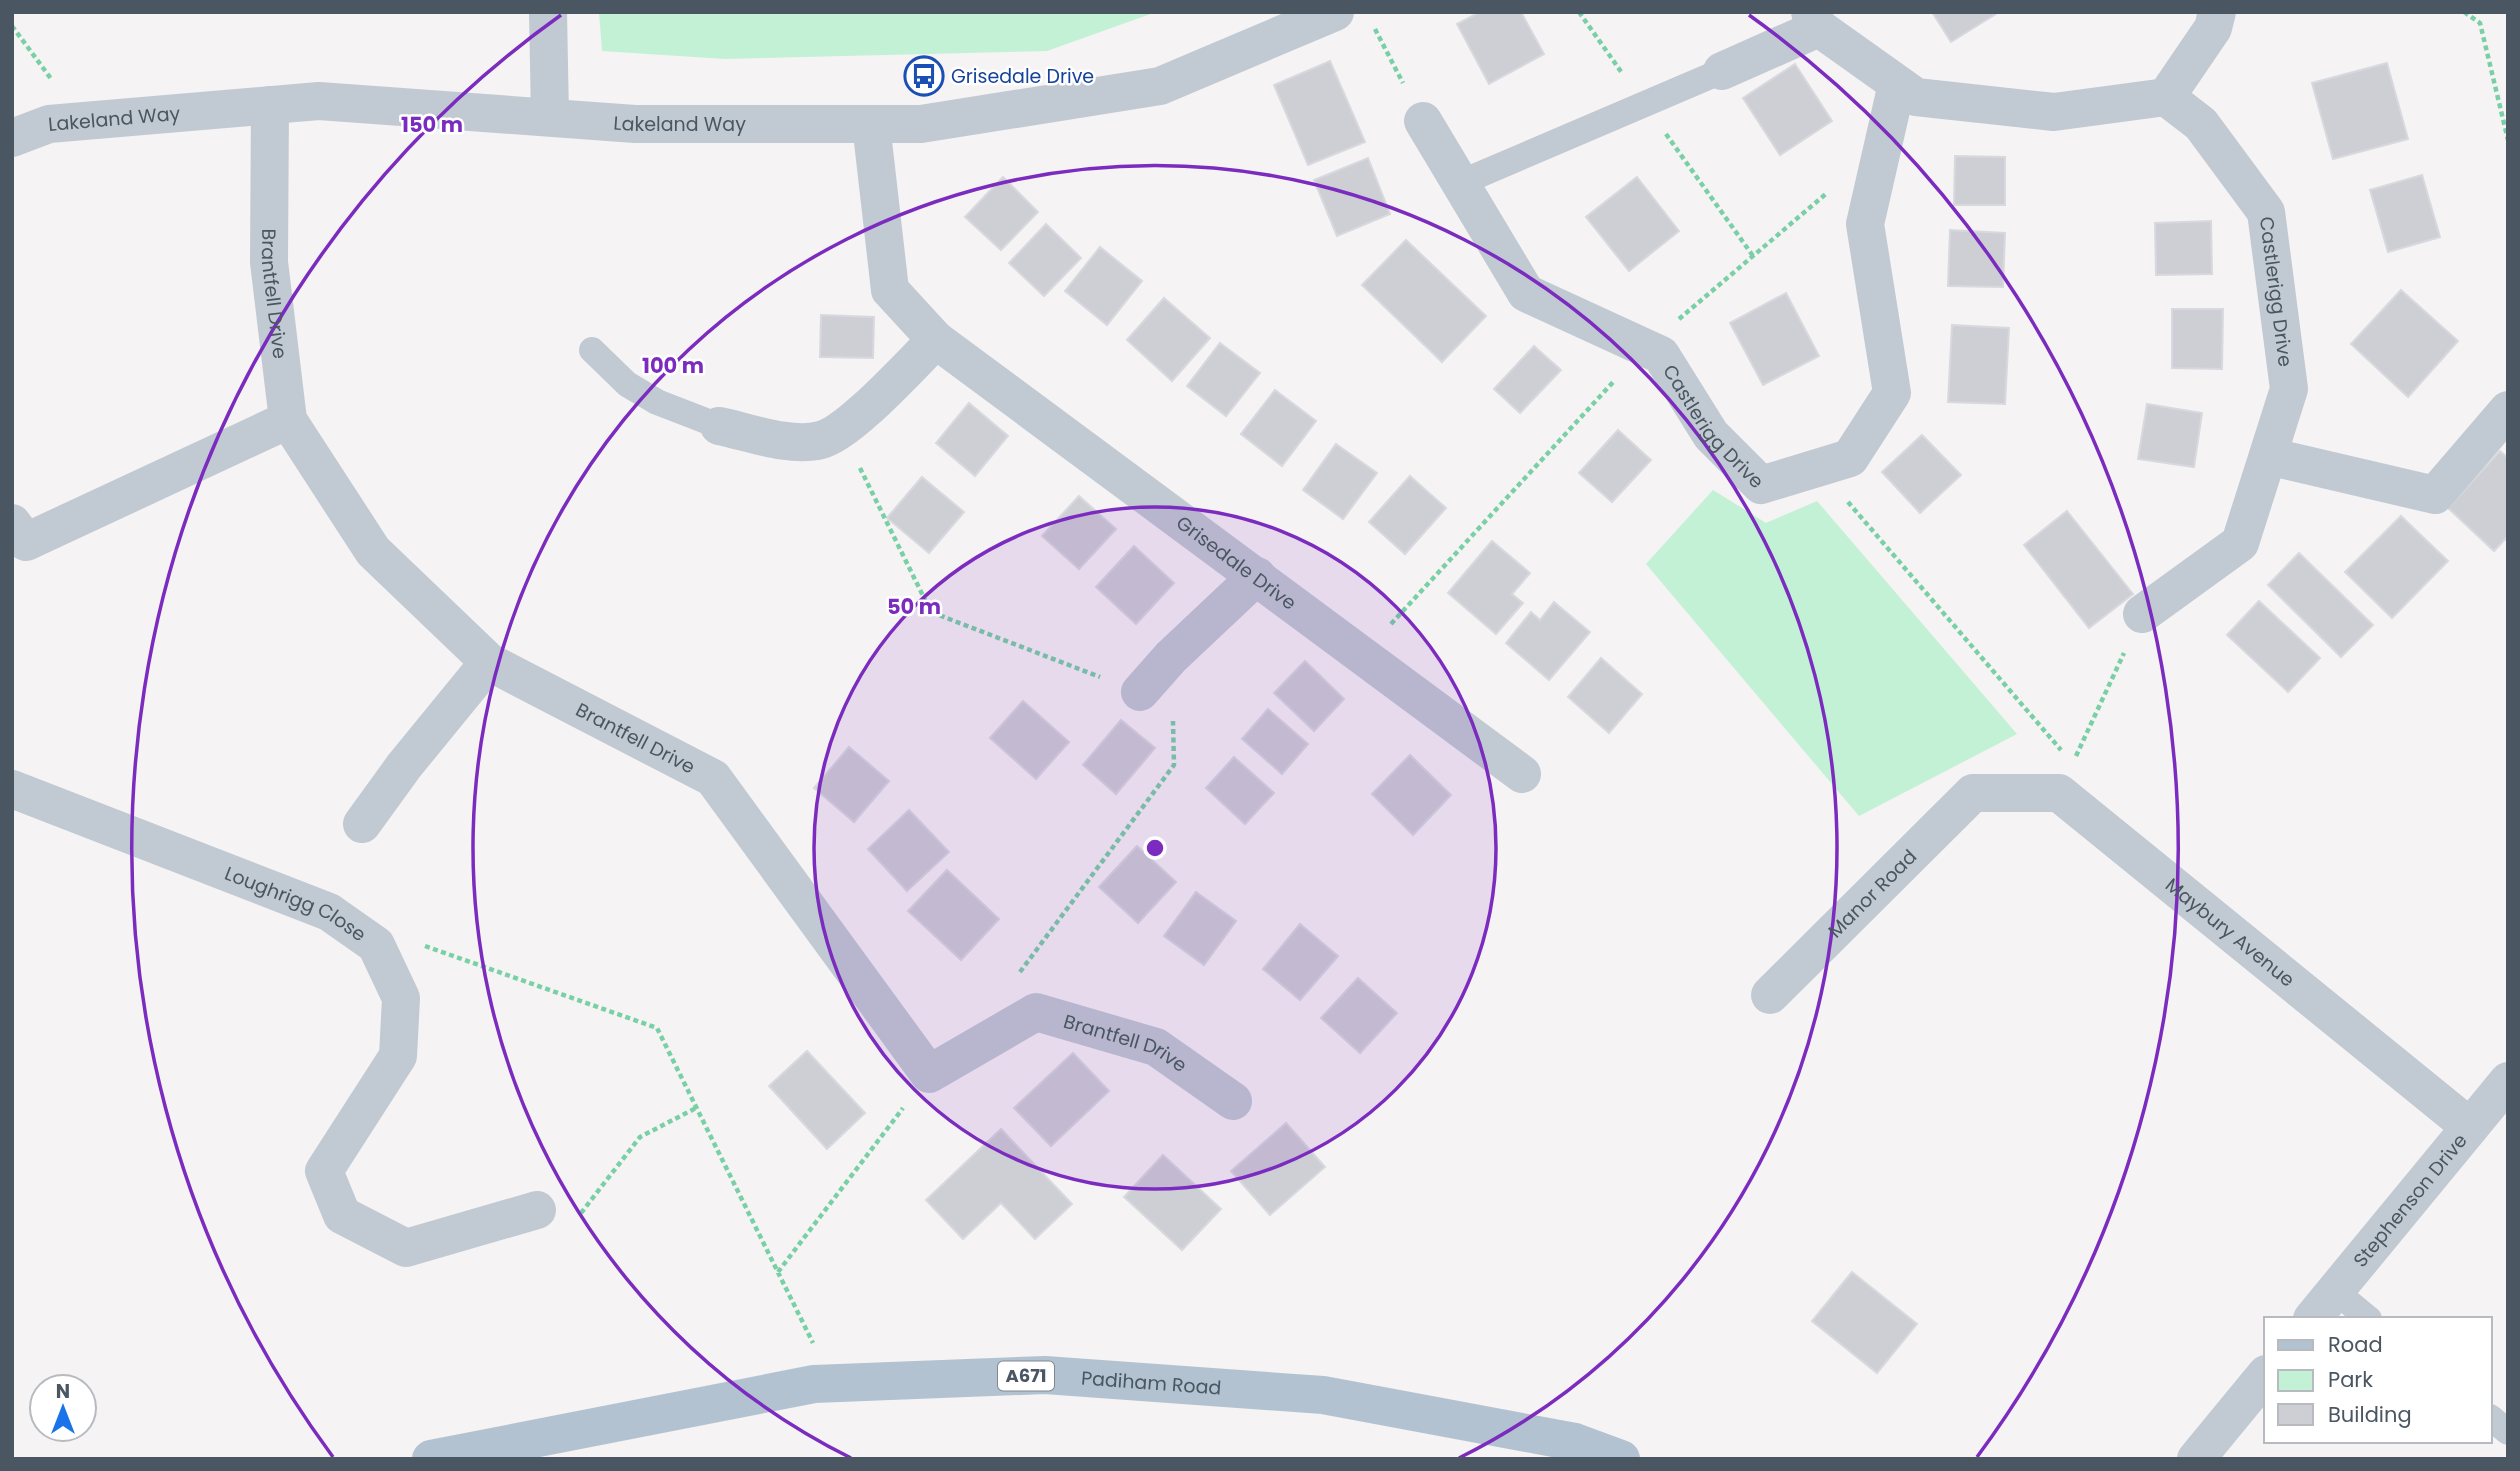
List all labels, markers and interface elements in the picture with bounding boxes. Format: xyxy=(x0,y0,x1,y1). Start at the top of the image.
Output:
bus stop icon: Grisedale Drive xyxy=(903,55,945,97)
place label: Grisedale Drive xyxy=(951,63,1094,90)
street label: Lakeland Way xyxy=(47,100,182,138)
street label: Lakeland Way xyxy=(612,109,746,138)
text: 150 m xyxy=(401,110,463,139)
street label: Castlerigg Drive xyxy=(2253,215,2299,368)
street label: Brantfell Drive xyxy=(255,228,294,360)
text: 100 m xyxy=(642,351,704,380)
street label: Castlerigg Drive xyxy=(1656,359,1770,495)
street label: Grisedale Drive xyxy=(1171,510,1302,616)
text: 50 m xyxy=(887,592,941,621)
street label: Brantfell Drive xyxy=(571,696,700,780)
centre of rings xyxy=(1143,836,1167,860)
street label: Manor Road xyxy=(1822,844,1923,944)
street label: Loughrigg Close xyxy=(221,860,371,948)
street label: Maybury Avenue xyxy=(2160,872,2300,993)
street label: Brantfell Drive xyxy=(1060,1008,1192,1079)
street label: Stephenson Drive xyxy=(2347,1128,2473,1273)
legend xyxy=(2264,1317,2492,1443)
text: Road xyxy=(2328,1330,2383,1359)
road number: A671 xyxy=(998,1362,1054,1391)
street label: Padiham Road xyxy=(1080,1365,1222,1402)
text: Park xyxy=(2328,1365,2373,1394)
north arrow xyxy=(28,1373,98,1443)
text: N xyxy=(56,1378,70,1405)
text: Building xyxy=(2328,1400,2412,1429)

